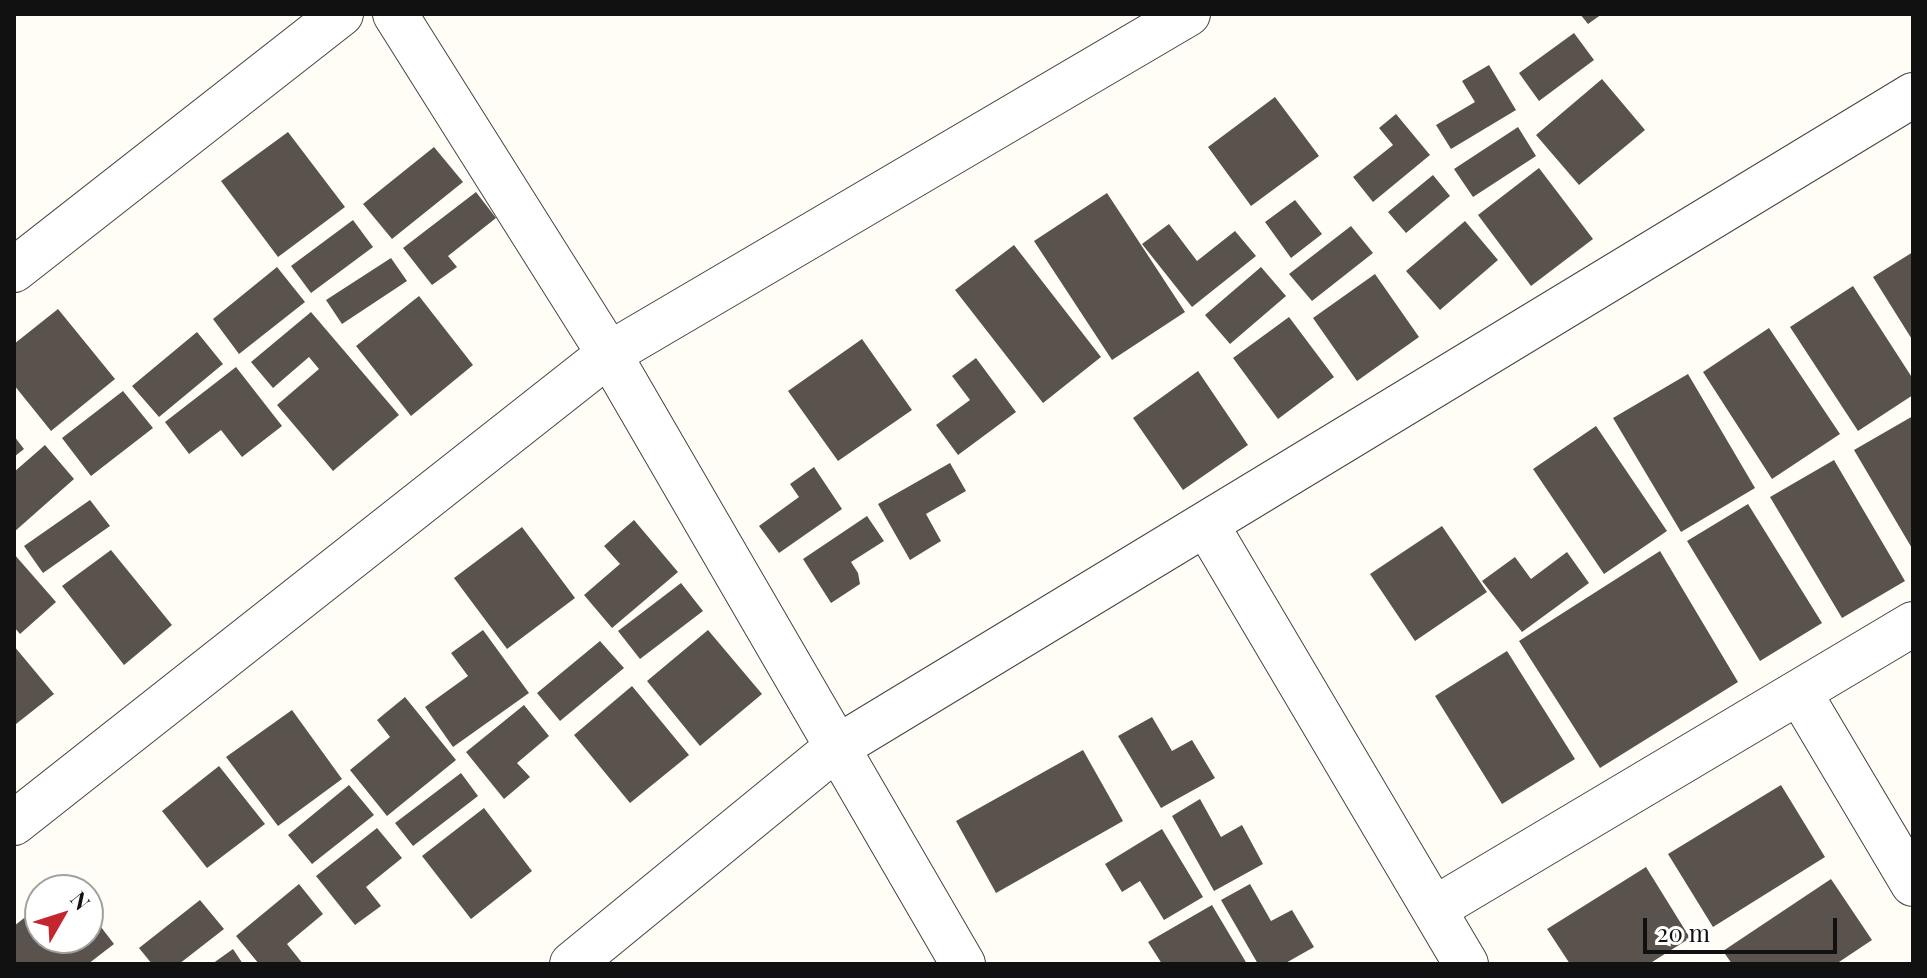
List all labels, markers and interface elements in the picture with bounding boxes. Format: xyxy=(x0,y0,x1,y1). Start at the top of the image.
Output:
north arrow xyxy=(24,874,104,954)
text: N xyxy=(64,885,98,916)
scale bar xyxy=(1647,902,1841,952)
text: 20 m xyxy=(1657,916,1710,948)

